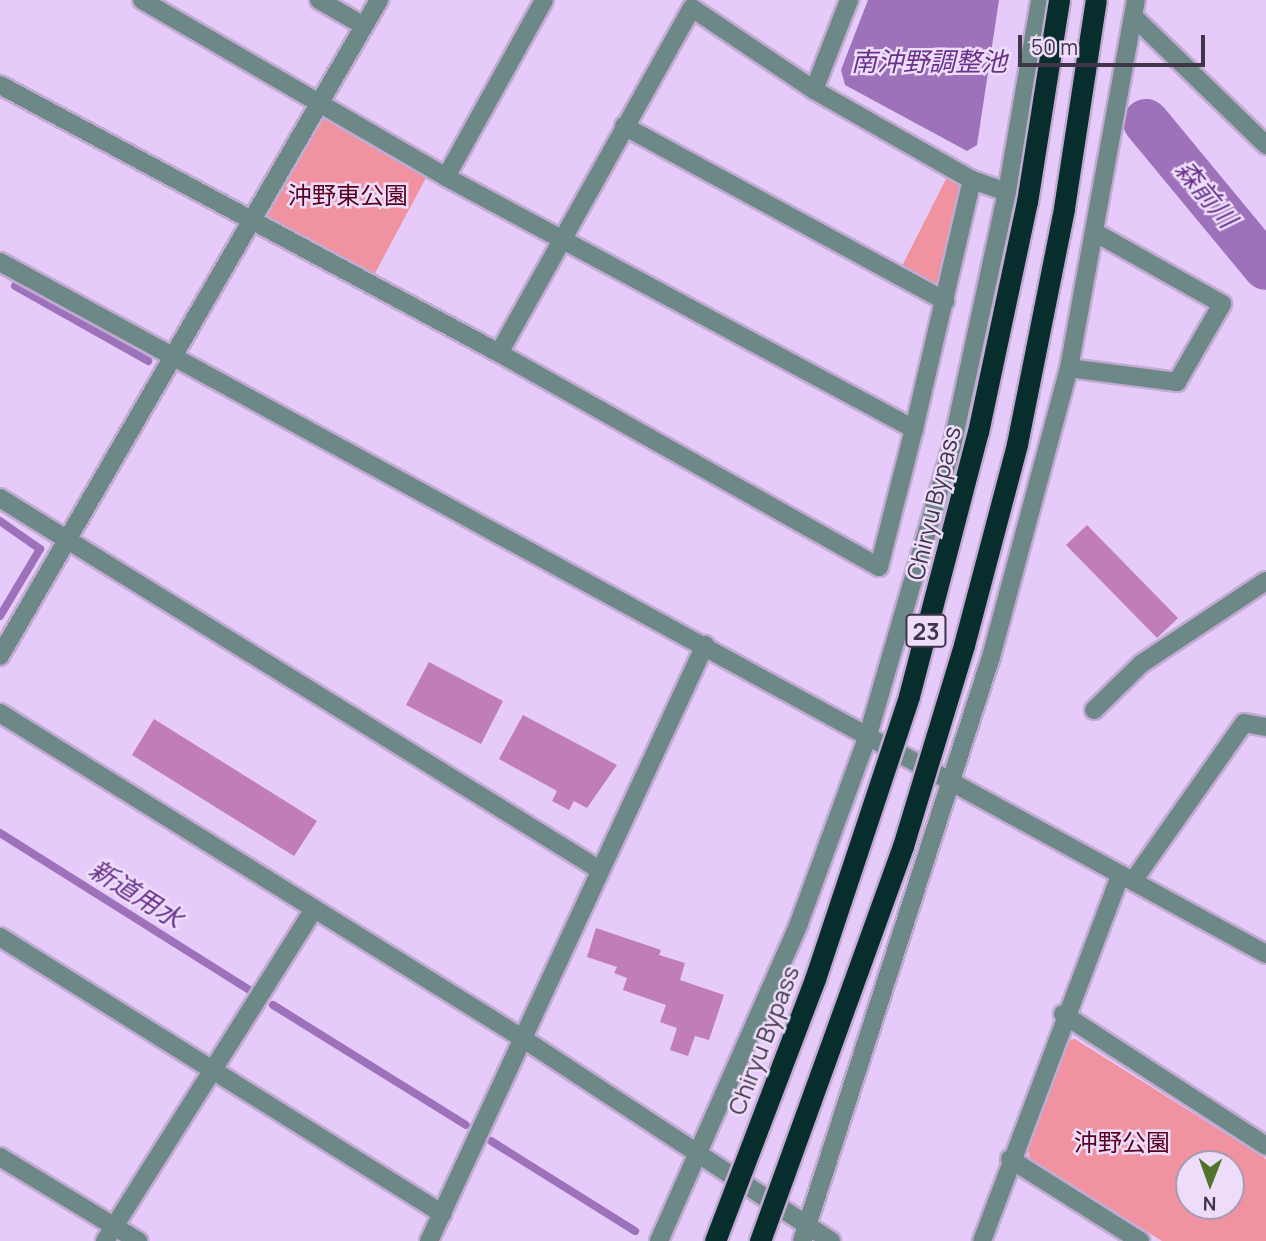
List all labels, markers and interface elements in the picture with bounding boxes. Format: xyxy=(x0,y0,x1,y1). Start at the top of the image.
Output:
scale bar xyxy=(1021,21,1208,65)
text: 50 m xyxy=(1031,33,1078,61)
water label: 南沖野調整池 xyxy=(851,46,1007,78)
water label: 森前川 xyxy=(1169,154,1243,234)
park label: 沖野東公園 xyxy=(288,181,408,209)
street label: Chiryu Bypass xyxy=(900,423,966,583)
road number: 23 xyxy=(905,611,947,650)
water label: 新道用水 xyxy=(84,853,188,935)
street label: Chiryu Bypass xyxy=(721,961,805,1119)
park label: 沖野公園 xyxy=(1074,1128,1170,1156)
north arrow xyxy=(1175,1150,1245,1220)
text: N xyxy=(1203,1191,1217,1217)

